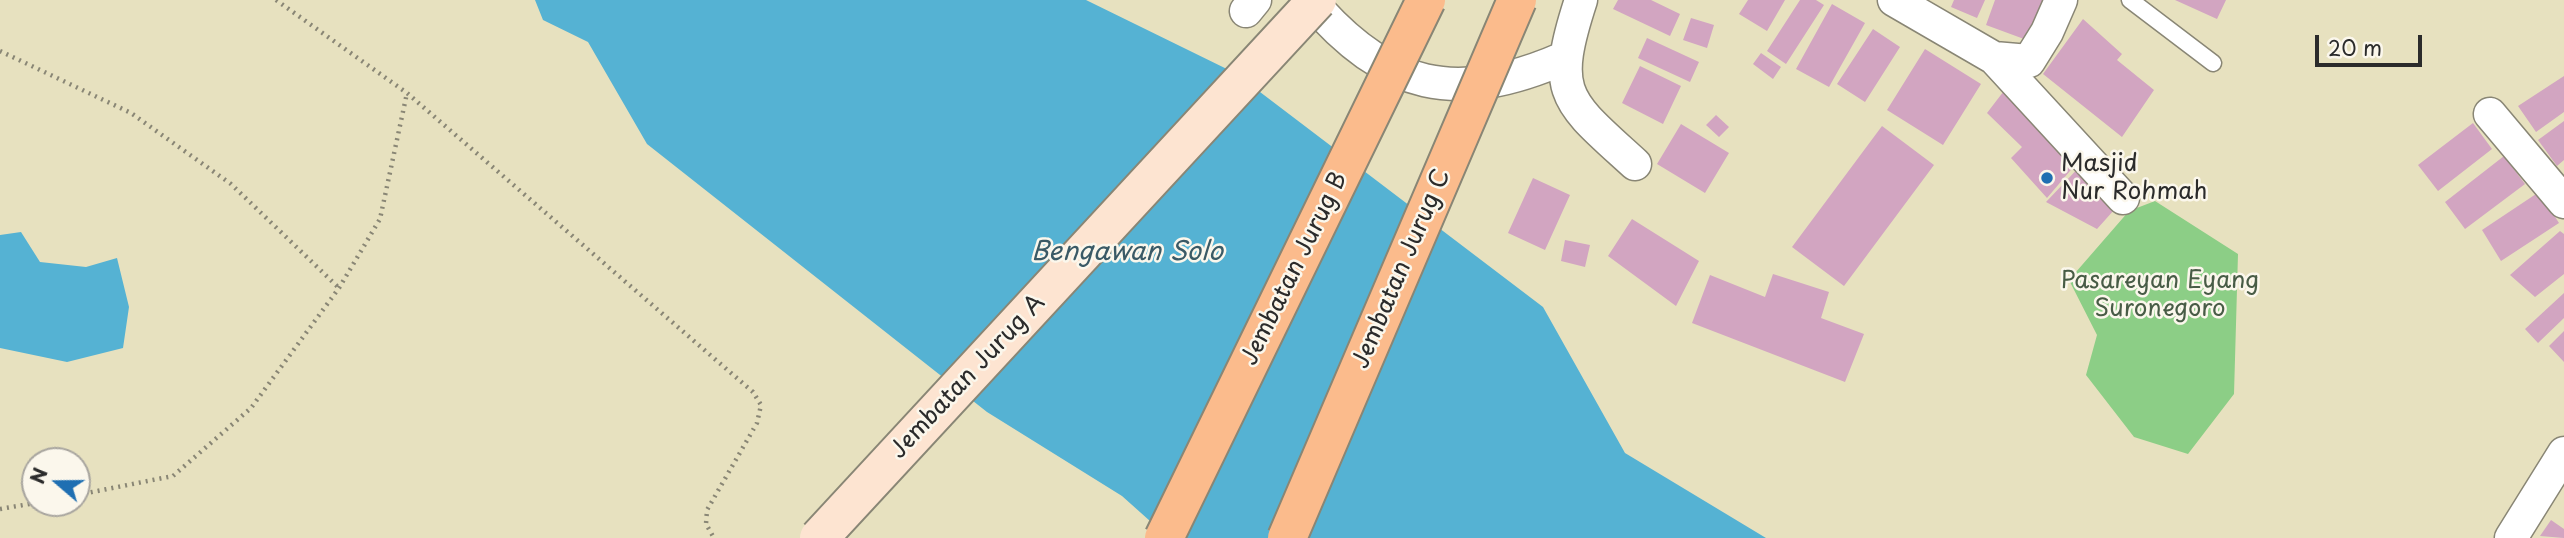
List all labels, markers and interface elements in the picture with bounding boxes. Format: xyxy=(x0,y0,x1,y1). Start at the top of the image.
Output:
scale bar xyxy=(2319,21,2426,65)
text: 20 m xyxy=(2328,31,2382,63)
place label: Masjid Nur Rohmah xyxy=(2061,150,2207,206)
street label: Jembatan Jurug C xyxy=(1347,165,1457,373)
street label: Jembatan Jurug B xyxy=(1236,168,1354,370)
marker: Masjid Nur Rohmah xyxy=(2039,170,2055,186)
water label: Bengawan Solo xyxy=(1031,237,1223,269)
park label: Pasareyan Eyang Suronegoro xyxy=(2061,267,2259,323)
street label: Jembatan Jurug A xyxy=(885,289,1051,465)
north arrow xyxy=(21,447,91,517)
text: N xyxy=(22,464,54,487)

